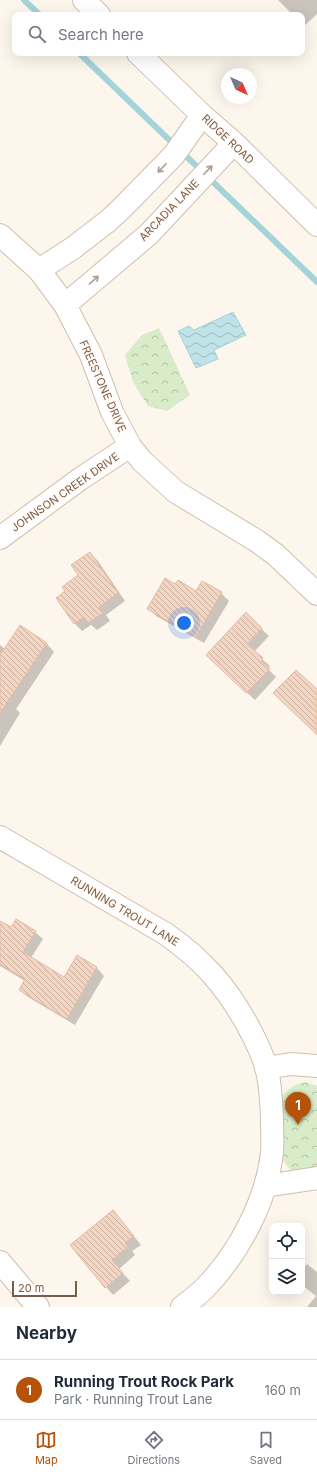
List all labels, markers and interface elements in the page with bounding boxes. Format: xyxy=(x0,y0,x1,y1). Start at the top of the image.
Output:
search box xyxy=(12,12,305,56)
icon: search xyxy=(26,23,48,45)
text: Search here xyxy=(58,25,144,44)
north arrow xyxy=(221,68,257,104)
street label: RIDGE ROAD xyxy=(199,111,257,167)
one-way arrow xyxy=(157,163,167,173)
one-way arrow xyxy=(203,165,212,175)
street label: ARCADIA LANE xyxy=(136,176,202,244)
one-way arrow xyxy=(89,275,100,284)
street label: FREESTONE DRIVE xyxy=(76,338,130,434)
street label: JOHNSON CREEK DRIVE xyxy=(8,449,122,535)
your location xyxy=(174,613,194,633)
street label: RUNNING TROUT LANE xyxy=(68,873,182,949)
pin: 1 xyxy=(285,1092,311,1125)
map controls xyxy=(269,1223,305,1295)
button: locate xyxy=(269,1223,305,1259)
button: layers xyxy=(269,1259,305,1295)
scale bar xyxy=(12,1279,77,1298)
text: 20 m xyxy=(18,1281,44,1295)
text: Nearby xyxy=(16,1323,77,1343)
text: Running Trout Rock Park xyxy=(54,1372,234,1391)
text: 1 xyxy=(26,1382,32,1398)
text: 160 m xyxy=(264,1382,301,1398)
text: Park · Running Trout Lane xyxy=(54,1391,212,1407)
tab: Map xyxy=(35,1429,58,1467)
tab: Directions xyxy=(128,1429,180,1467)
tab: Saved xyxy=(250,1429,282,1467)

